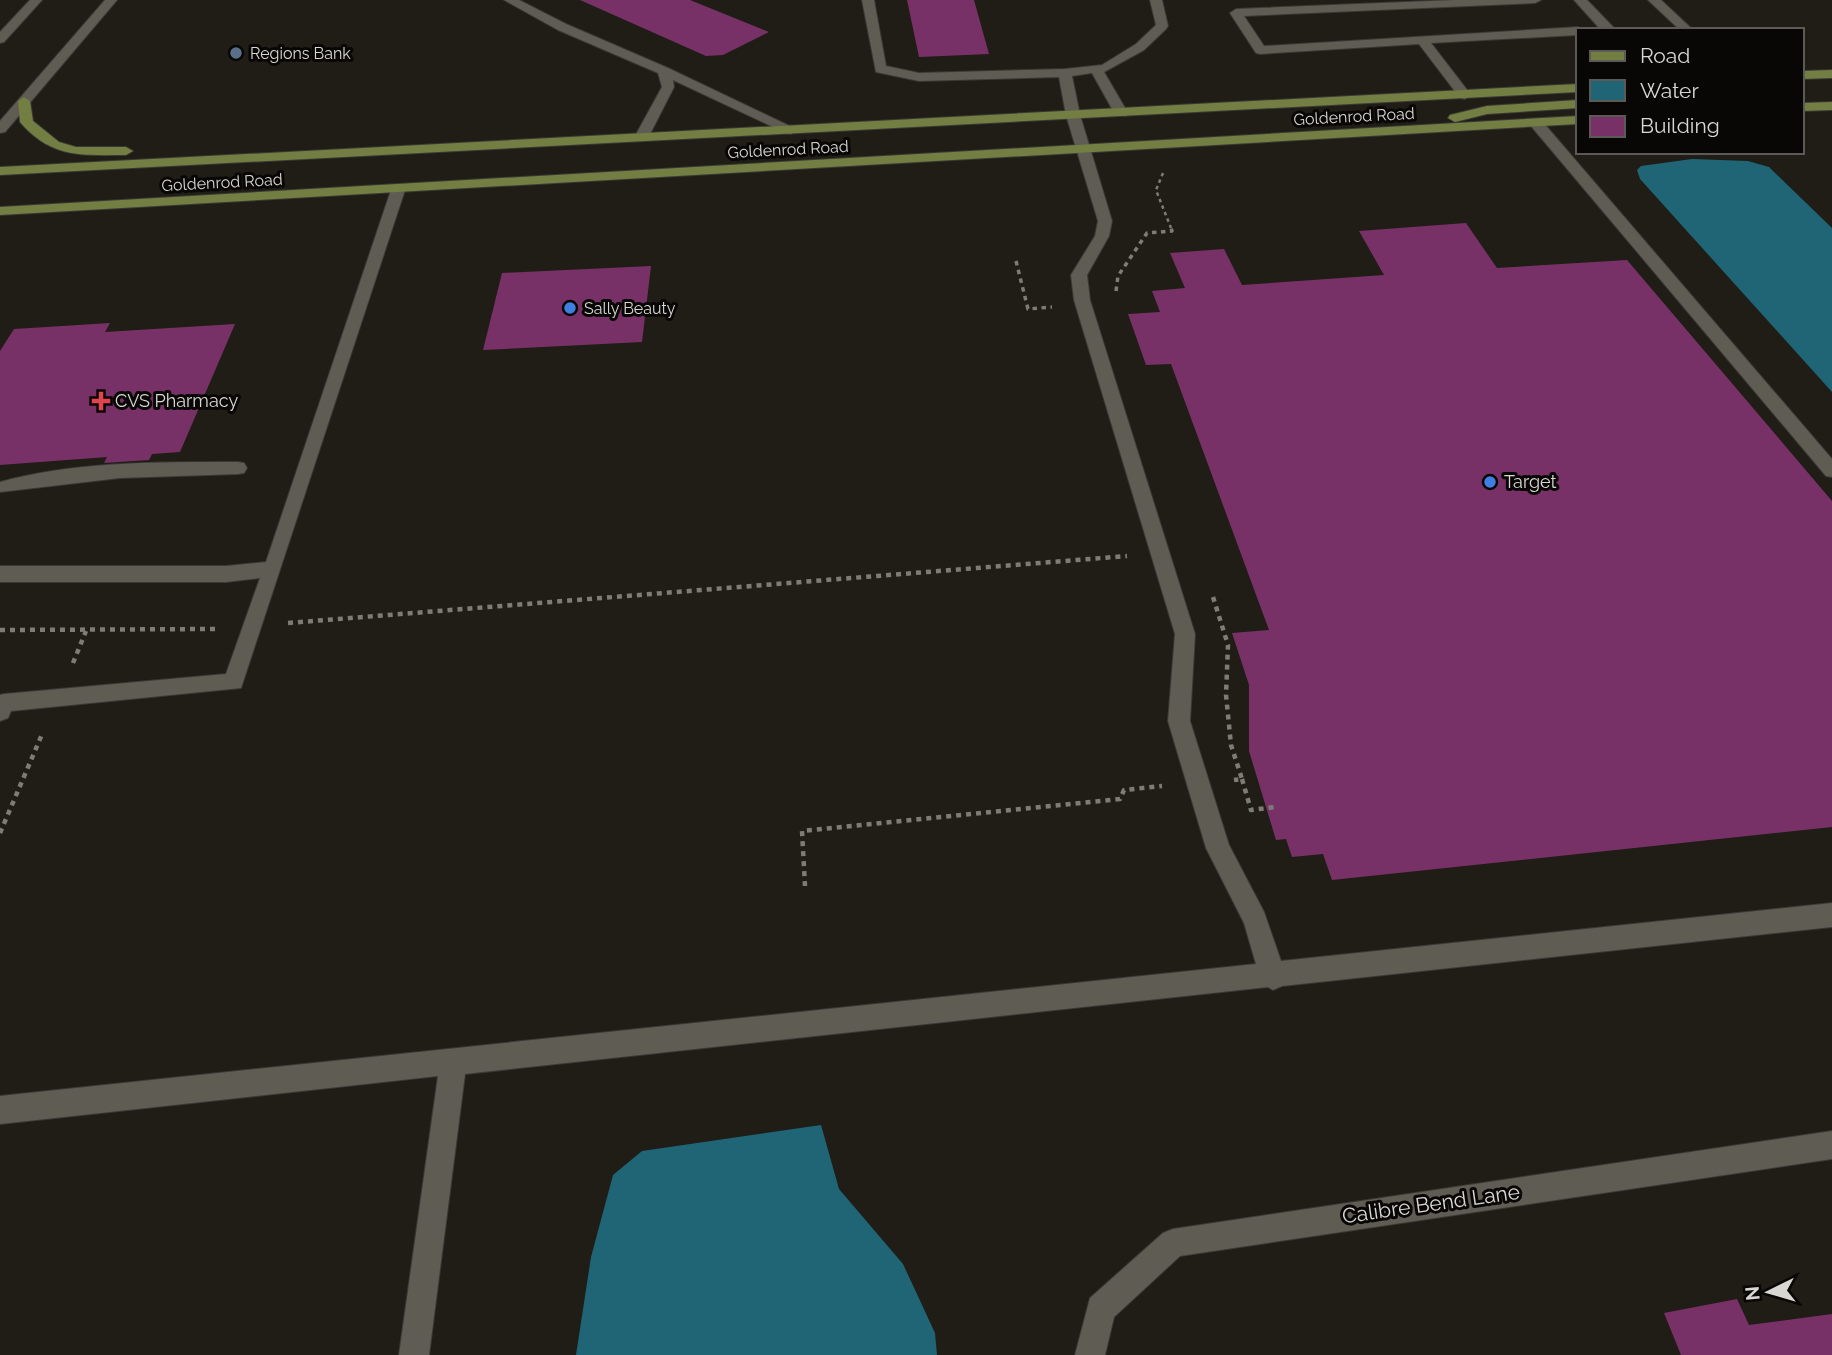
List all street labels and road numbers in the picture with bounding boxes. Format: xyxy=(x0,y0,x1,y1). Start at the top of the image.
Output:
street label: Goldenrod Road xyxy=(1293,104,1415,129)
street label: Goldenrod Road xyxy=(727,137,849,162)
street label: Goldenrod Road xyxy=(161,170,283,195)
street label: Calibre Bend Lane xyxy=(1341,1179,1521,1228)

